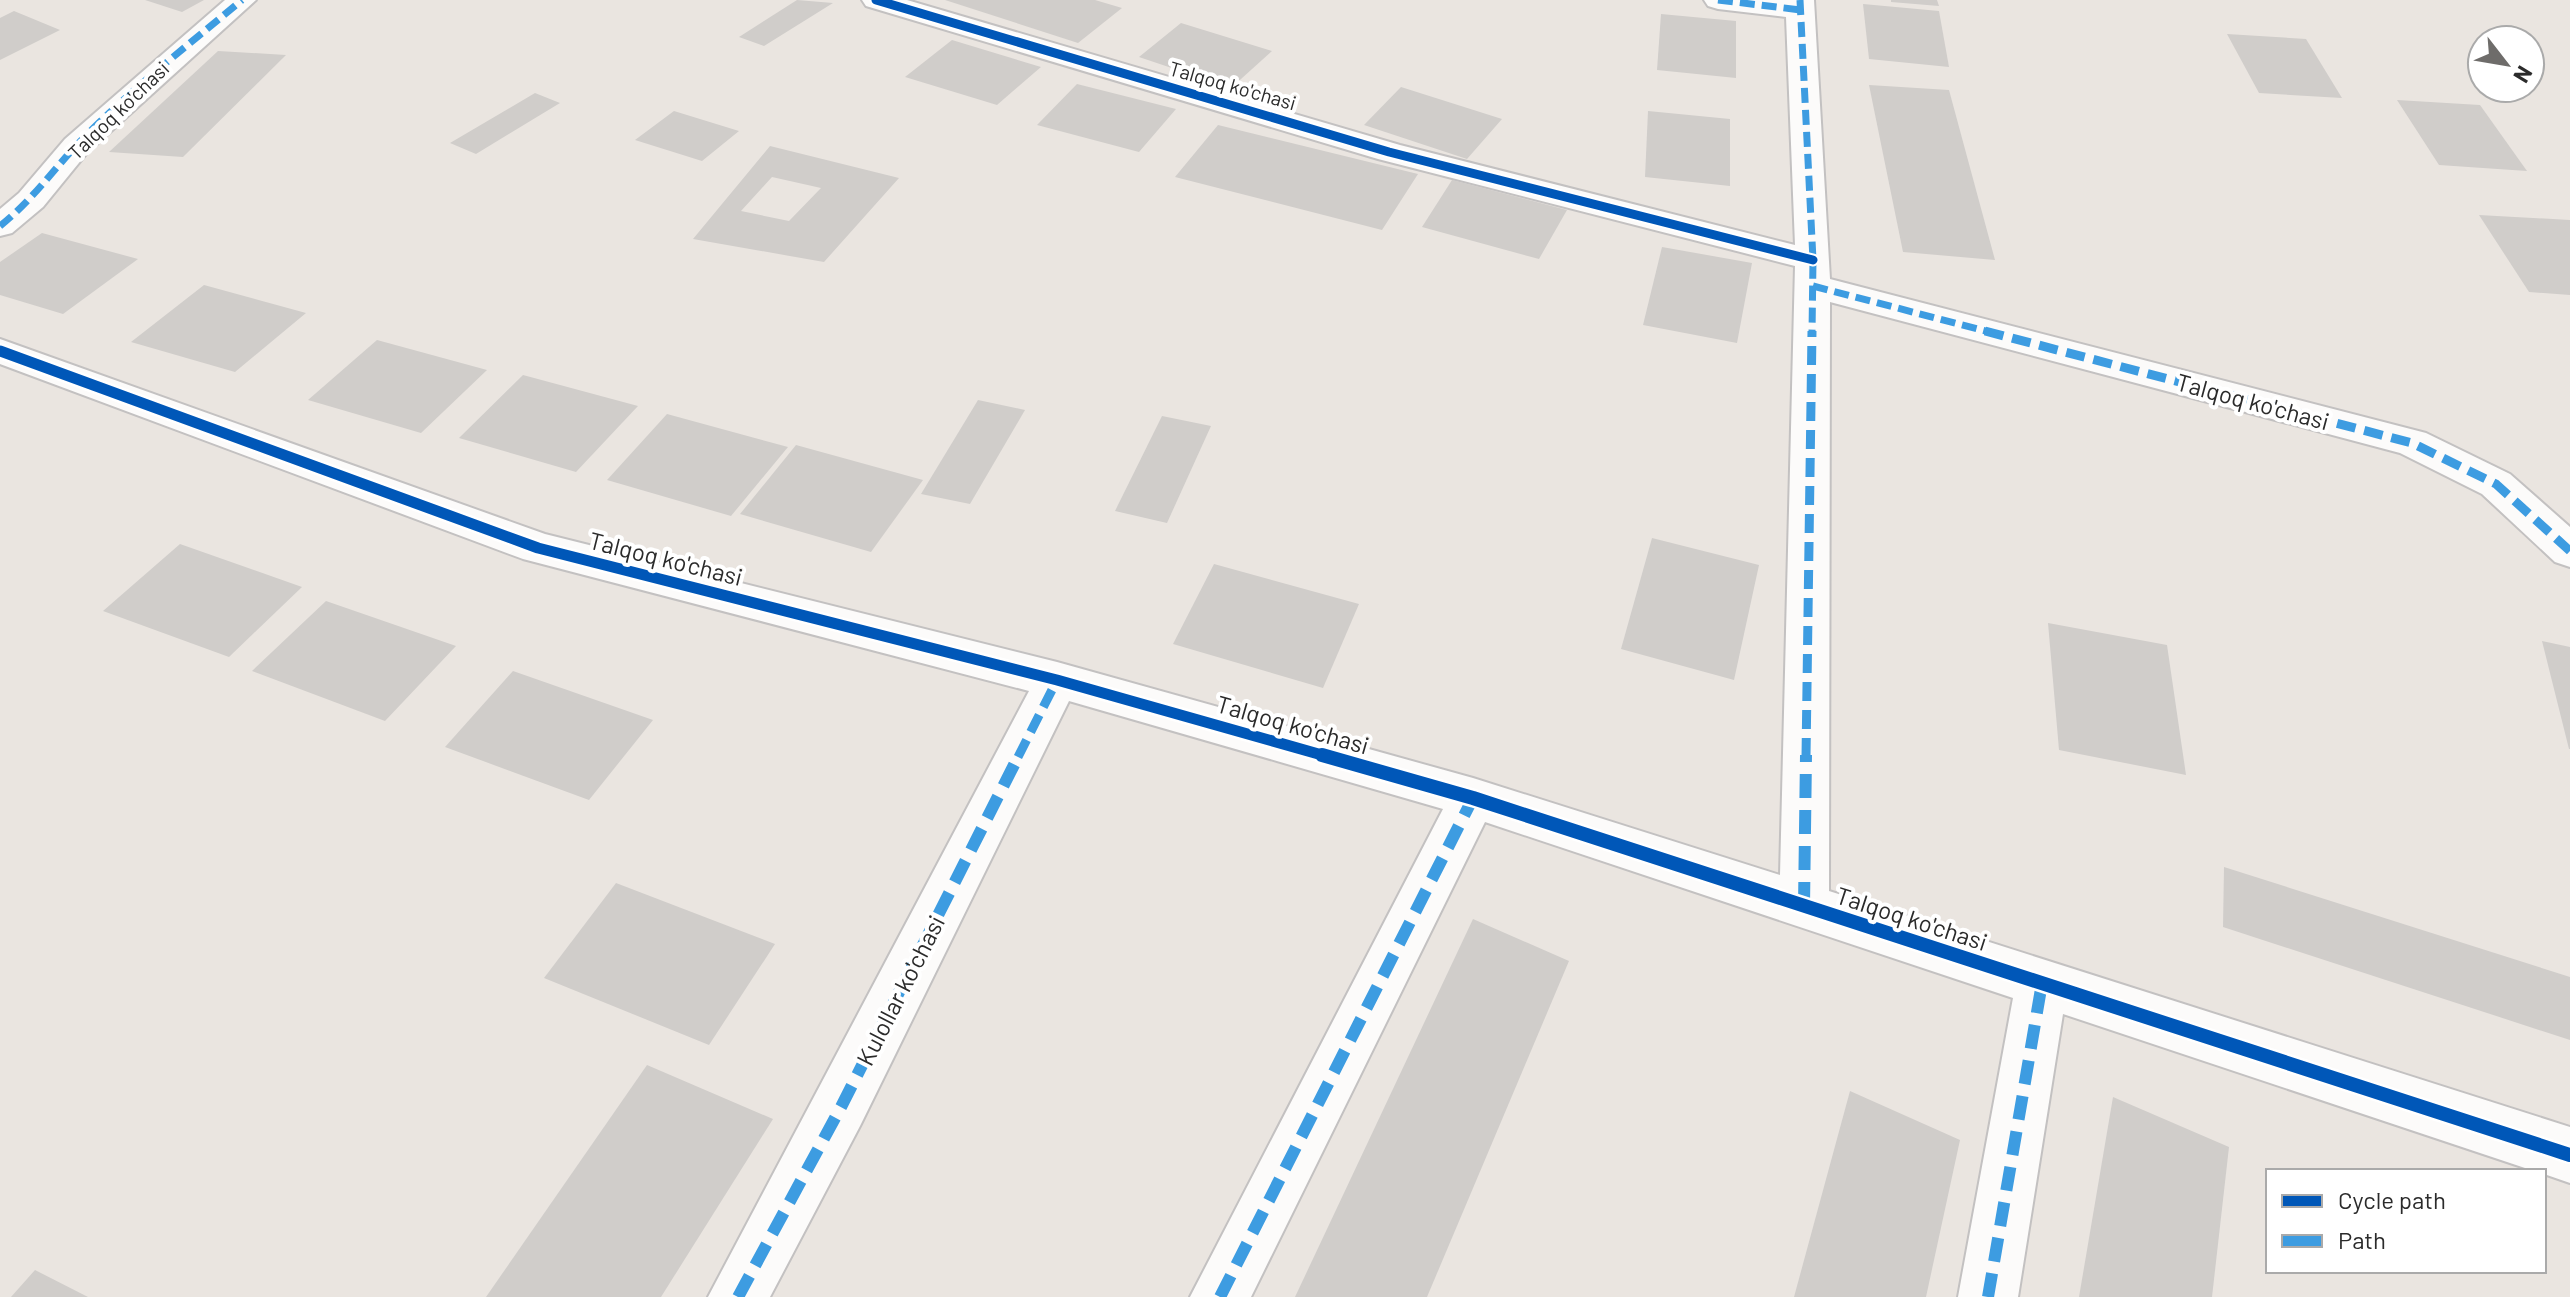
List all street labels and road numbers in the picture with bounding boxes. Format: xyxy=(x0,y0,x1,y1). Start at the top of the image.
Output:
street label: Talqoq ko'chasi xyxy=(1167,55,1299,115)
street label: Talqoq ko'chasi xyxy=(63,56,173,164)
street label: Talqoq ko'chasi xyxy=(2173,367,2333,435)
street label: Talqoq ko'chasi xyxy=(586,525,746,591)
street label: Talqoq ko'chasi xyxy=(1213,688,1373,760)
street label: Talqoq ko'chasi xyxy=(1833,880,1991,956)
street label: Kulollar ko'chasi xyxy=(850,910,950,1070)

